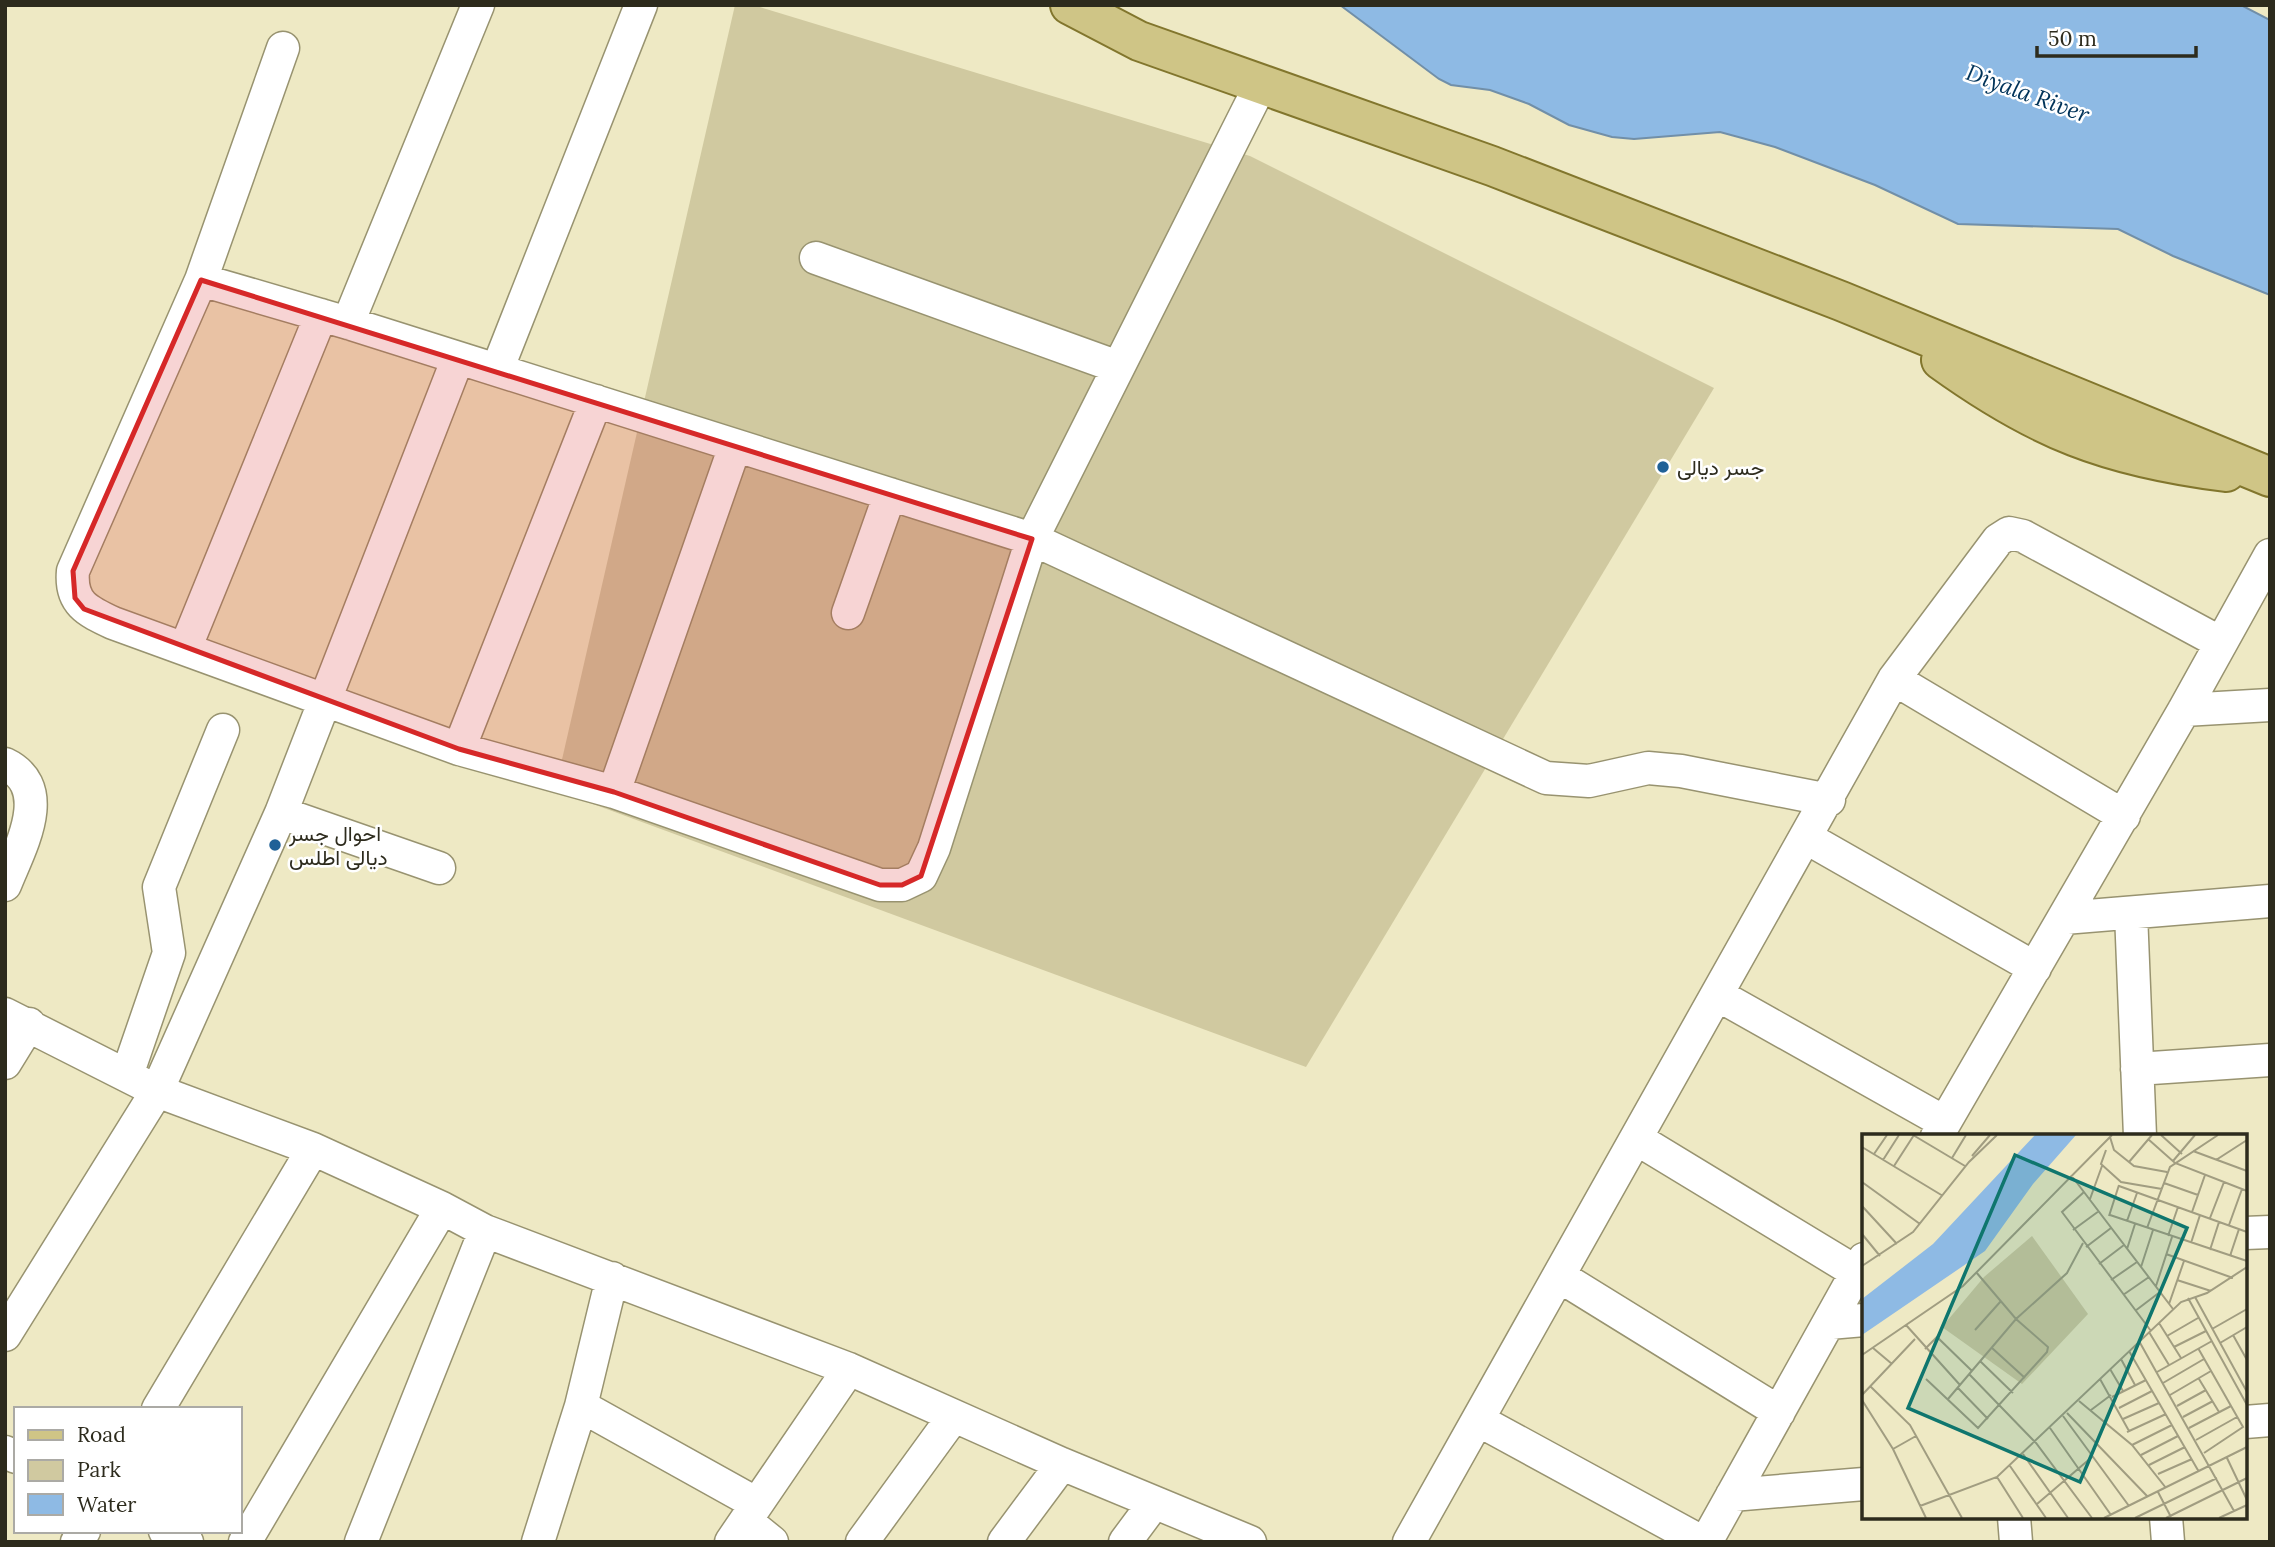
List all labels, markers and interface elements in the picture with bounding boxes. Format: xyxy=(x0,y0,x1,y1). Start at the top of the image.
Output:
scale bar xyxy=(2037,14,2196,58)
text: 50 m xyxy=(2048,25,2097,52)
water label: Diyala River xyxy=(1962,57,2094,129)
place label: جسر ديالى xyxy=(1677,454,1764,481)
marker: جسر ديالى xyxy=(1655,459,1671,475)
place label: احوال جسر ديالى اطلس xyxy=(288,820,388,871)
marker: احوال جسر ديالى اطلس xyxy=(267,837,283,853)
inset map xyxy=(1862,1134,2247,1519)
legend xyxy=(14,1407,242,1533)
text: Road xyxy=(77,1421,126,1448)
text: Park xyxy=(77,1456,121,1483)
text: Water xyxy=(77,1491,136,1518)

